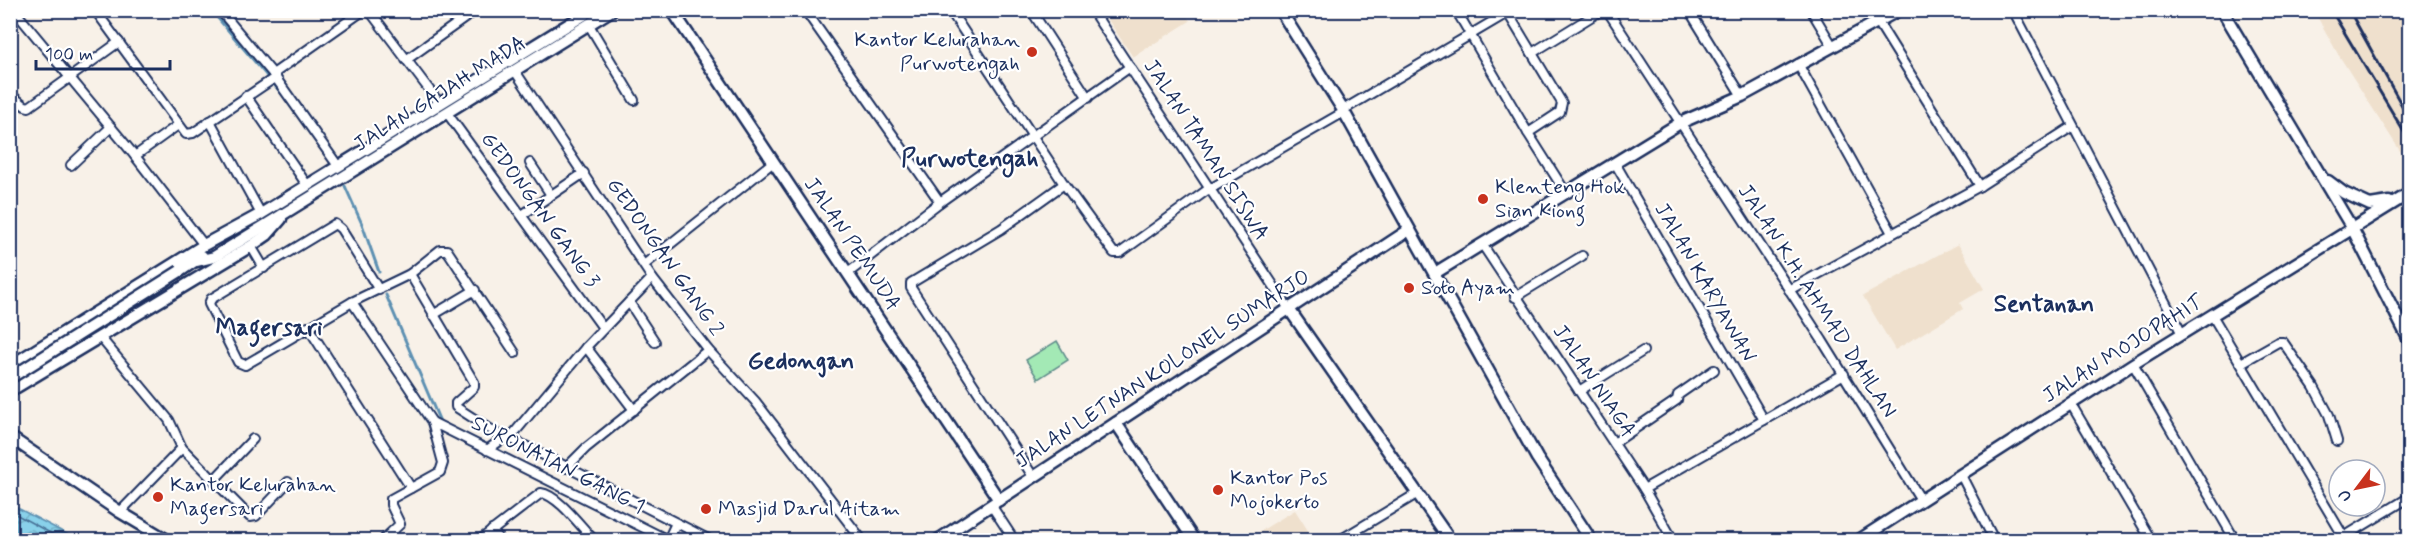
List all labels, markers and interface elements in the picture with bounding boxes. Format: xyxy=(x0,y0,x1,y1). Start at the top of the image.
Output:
place label: Kantor Kelurahan Purwotengah xyxy=(854,26,1021,79)
street label: JALAN GAJAH MADA xyxy=(348,29,532,159)
scale bar xyxy=(36,33,170,71)
text: 100 m xyxy=(45,43,93,67)
marker: Kantor Kelurahan Purwotengah xyxy=(1025,45,1039,59)
street label: JALAN TAMAN SISWA xyxy=(1137,54,1275,246)
street label: GEDONGAN GANG 3 xyxy=(474,127,606,294)
district label: Purwotengah xyxy=(901,144,1039,178)
street label: GEDONGAN GANG 2 xyxy=(600,172,730,342)
street label: JALAN PEMUDA xyxy=(797,172,907,316)
place label: Klenteng Hok Sian Kiong xyxy=(1495,173,1625,227)
street label: JALAN K.H. AHMAD DAHLAN xyxy=(1731,179,1903,423)
marker: Klenteng Hok Sian Kiong xyxy=(1476,192,1490,206)
street label: JALAN KARYAWAN xyxy=(1648,198,1762,368)
street label: JALAN LETNAN KOLONEL SUMARJO xyxy=(1010,263,1316,475)
place label: Soto Ayam xyxy=(1421,274,1515,302)
marker: Soto Ayam xyxy=(1402,281,1416,295)
street label: JALAN MOJOPAHIT xyxy=(2037,288,2209,410)
district label: Sentanan xyxy=(1994,289,2094,320)
district label: Magersari xyxy=(216,313,323,347)
street label: JALAN NIAGA xyxy=(1546,319,1642,443)
district label: Gedongan xyxy=(748,346,854,378)
street label: SURONATAN GANG 1 xyxy=(466,409,650,521)
north arrow xyxy=(2327,458,2387,518)
place label: Kantor Pos Mojokerto xyxy=(1230,464,1328,516)
place label: Kantor Kelurahan Magersari xyxy=(170,471,336,525)
marker: Kantor Pos Mojokerto xyxy=(1211,483,1225,497)
text: U xyxy=(2334,485,2357,505)
marker: Kantor Kelurahan Magersari xyxy=(151,490,165,504)
place label: Masjid Darul Aitam xyxy=(718,495,900,523)
marker: Masjid Darul Aitam xyxy=(699,502,713,516)

